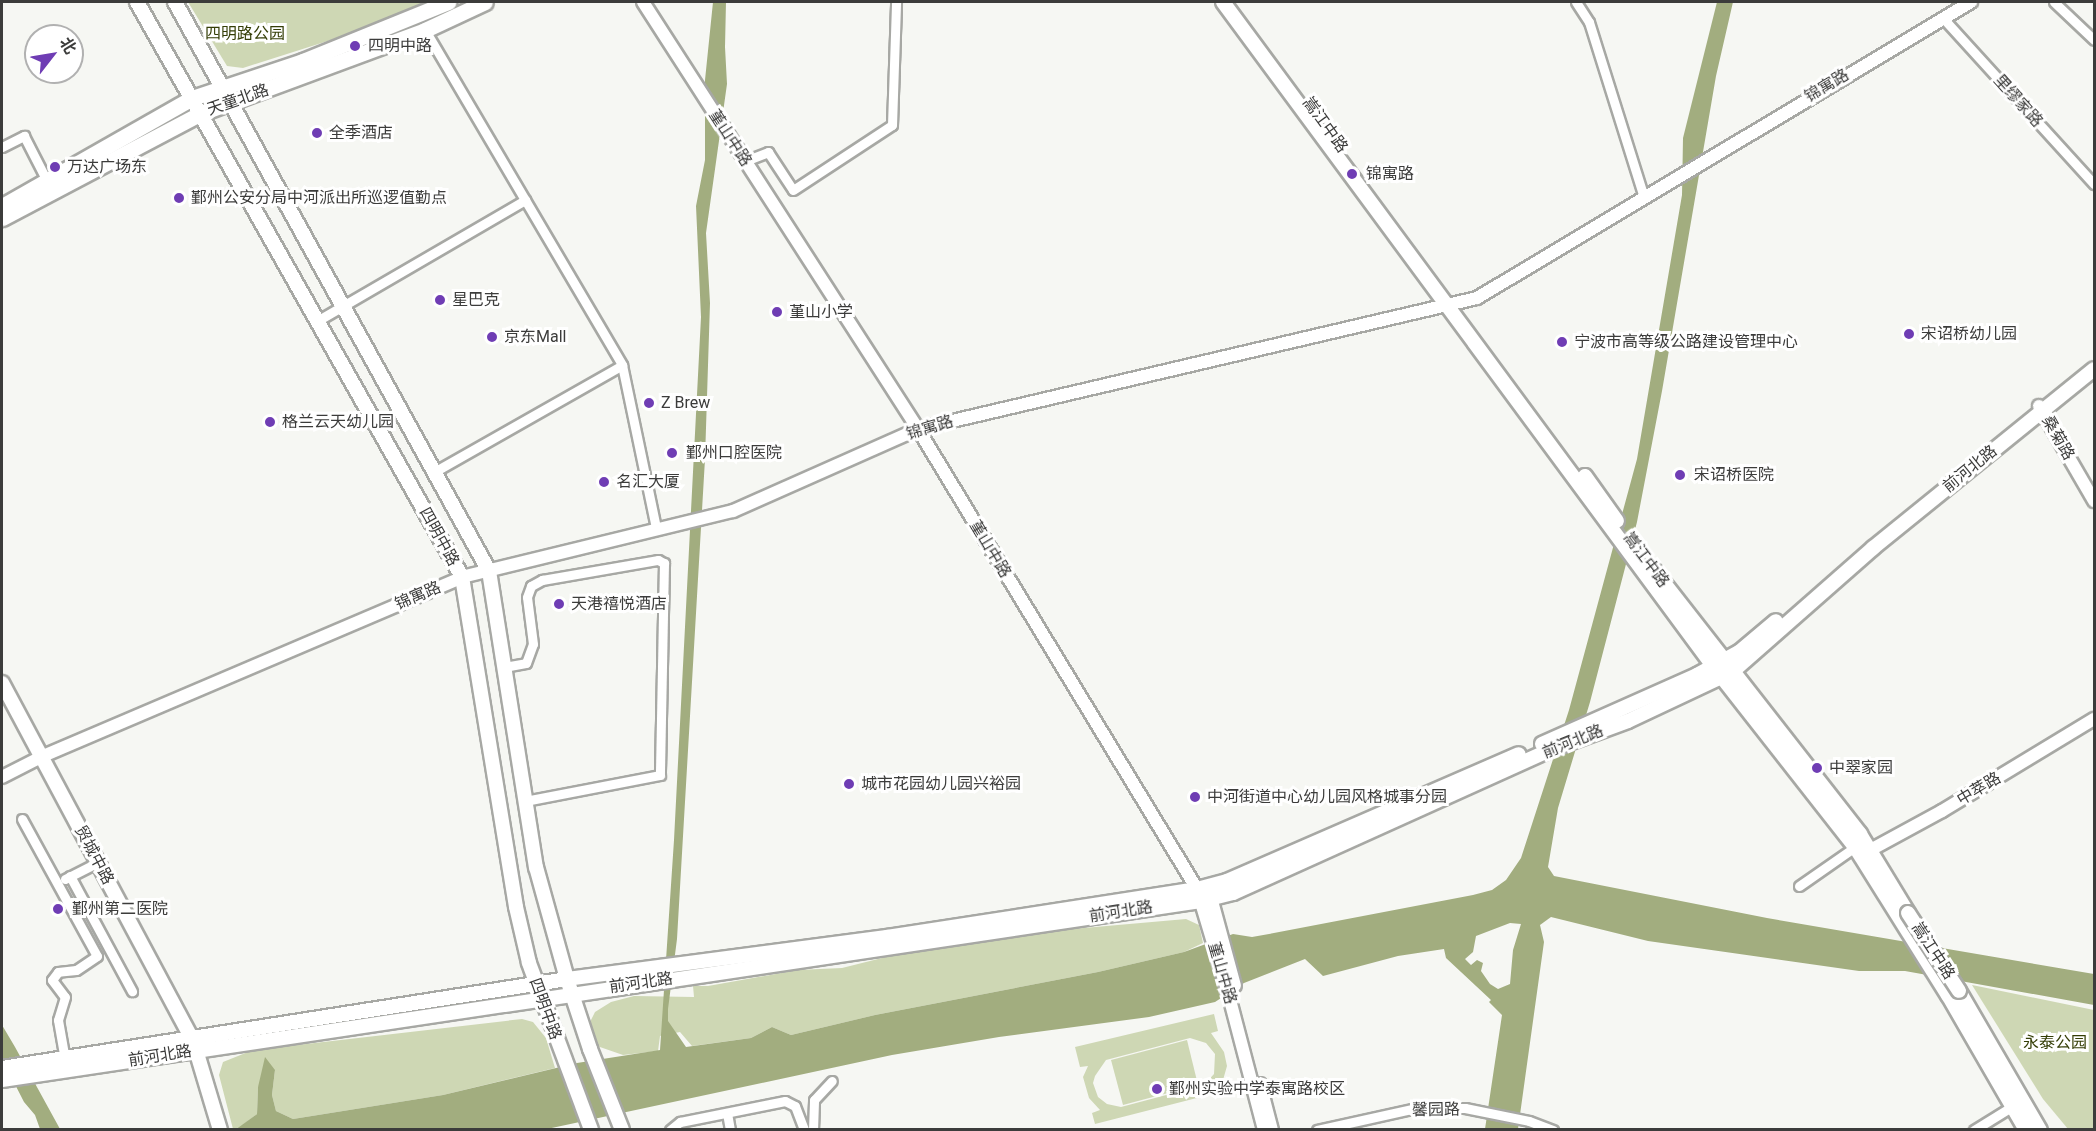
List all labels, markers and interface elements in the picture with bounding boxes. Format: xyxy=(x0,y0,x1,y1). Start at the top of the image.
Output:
north arrow xyxy=(24,24,84,84)
park label: 四明路公园 xyxy=(205,24,285,44)
text: 北 xyxy=(56,34,80,57)
place label: 四明中路 xyxy=(368,36,432,56)
marker: 四明中路 xyxy=(346,37,364,55)
street label: 锦寓路 xyxy=(1801,65,1853,107)
street label: 里缪家路 xyxy=(1989,71,2047,131)
street label: 天童北路 xyxy=(205,81,271,119)
street label: 嵩江中路 xyxy=(1298,93,1352,157)
street label: 堇山中路 xyxy=(705,106,755,170)
place label: 全季酒店 xyxy=(329,123,393,143)
marker: 全季酒店 xyxy=(310,126,324,140)
place label: 万达广场东 xyxy=(67,157,147,177)
marker: 万达广场东 xyxy=(48,160,62,174)
place label: 锦寓路 xyxy=(1366,164,1414,184)
marker: 锦寓路 xyxy=(1343,165,1361,183)
place label: 鄞州公安分局中河派出所巡逻值勤点 xyxy=(191,188,447,208)
marker: 鄞州公安分局中河派出所巡逻值勤点 xyxy=(172,191,186,205)
place label: 星巴克 xyxy=(452,290,500,310)
marker: 星巴克 xyxy=(433,293,447,307)
place label: 堇山小学 xyxy=(789,302,853,322)
marker: 堇山小学 xyxy=(770,305,784,319)
place label: 宋诏桥幼儿园 xyxy=(1921,324,2017,344)
place label: 京东Mall xyxy=(504,327,566,347)
marker: 宋诏桥幼儿园 xyxy=(1902,327,1916,341)
marker: 京东Mall xyxy=(485,330,499,344)
place label: 宁波市高等级公路建设管理中心 xyxy=(1574,332,1798,352)
marker: 宁波市高等级公路建设管理中心 xyxy=(1555,335,1569,349)
place label: Z Brew xyxy=(661,393,710,413)
marker: Z Brew xyxy=(642,396,656,410)
place label: 格兰云天幼儿园 xyxy=(282,412,394,432)
street label: 锦寓路 xyxy=(904,412,956,444)
street label: 桑菊路 xyxy=(2038,412,2078,464)
marker: 格兰云天幼儿园 xyxy=(263,415,277,429)
street label: 前河北路 xyxy=(1939,441,2001,497)
place label: 鄞州口腔医院 xyxy=(686,443,782,463)
marker: 鄞州口腔医院 xyxy=(663,444,681,462)
place label: 宋诏桥医院 xyxy=(1694,465,1774,485)
marker: 宋诏桥医院 xyxy=(1671,466,1689,484)
place label: 名汇大厦 xyxy=(616,472,680,492)
marker: 名汇大厦 xyxy=(597,475,611,489)
street label: 四明中路 xyxy=(415,504,463,570)
street label: 堇山中路 xyxy=(965,517,1015,581)
street label: 嵩江中路 xyxy=(1619,529,1673,591)
street label: 锦寓路 xyxy=(392,578,444,614)
place label: 天港禧悦酒店 xyxy=(571,594,667,614)
marker: 天港禧悦酒店 xyxy=(552,597,566,611)
street label: 前河北路 xyxy=(1540,721,1606,763)
place label: 中翠家园 xyxy=(1829,758,1893,778)
marker: 中翠家园 xyxy=(1810,761,1824,775)
street label: 中萃路 xyxy=(1953,768,2005,810)
place label: 城市花园幼儿园兴裕园 xyxy=(861,774,1021,794)
marker: 城市花园幼儿园兴裕园 xyxy=(842,777,856,791)
place label: 中河街道中心幼儿园风格城事分园 xyxy=(1207,787,1447,807)
marker: 中河街道中心幼儿园风格城事分园 xyxy=(1188,790,1202,804)
street label: 贸城中路 xyxy=(71,822,117,888)
street label: 前河北路 xyxy=(1088,898,1154,926)
place label: 鄞州第二医院 xyxy=(72,899,168,919)
marker: 鄞州第二医院 xyxy=(49,900,67,918)
street label: 嵩江中路 xyxy=(1908,919,1958,983)
street label: 堇山中路 xyxy=(1204,940,1240,1006)
street label: 前河北路 xyxy=(608,969,674,997)
street label: 四明中路 xyxy=(525,976,565,1042)
park label: 永泰公园 xyxy=(2023,1033,2087,1053)
street label: 前河北路 xyxy=(127,1042,193,1070)
place label: 鄞州实验中学泰寓路校区 xyxy=(1169,1079,1345,1099)
marker: 鄞州实验中学泰寓路校区 xyxy=(1150,1082,1164,1096)
street label: 馨园路 xyxy=(1412,1100,1460,1120)

